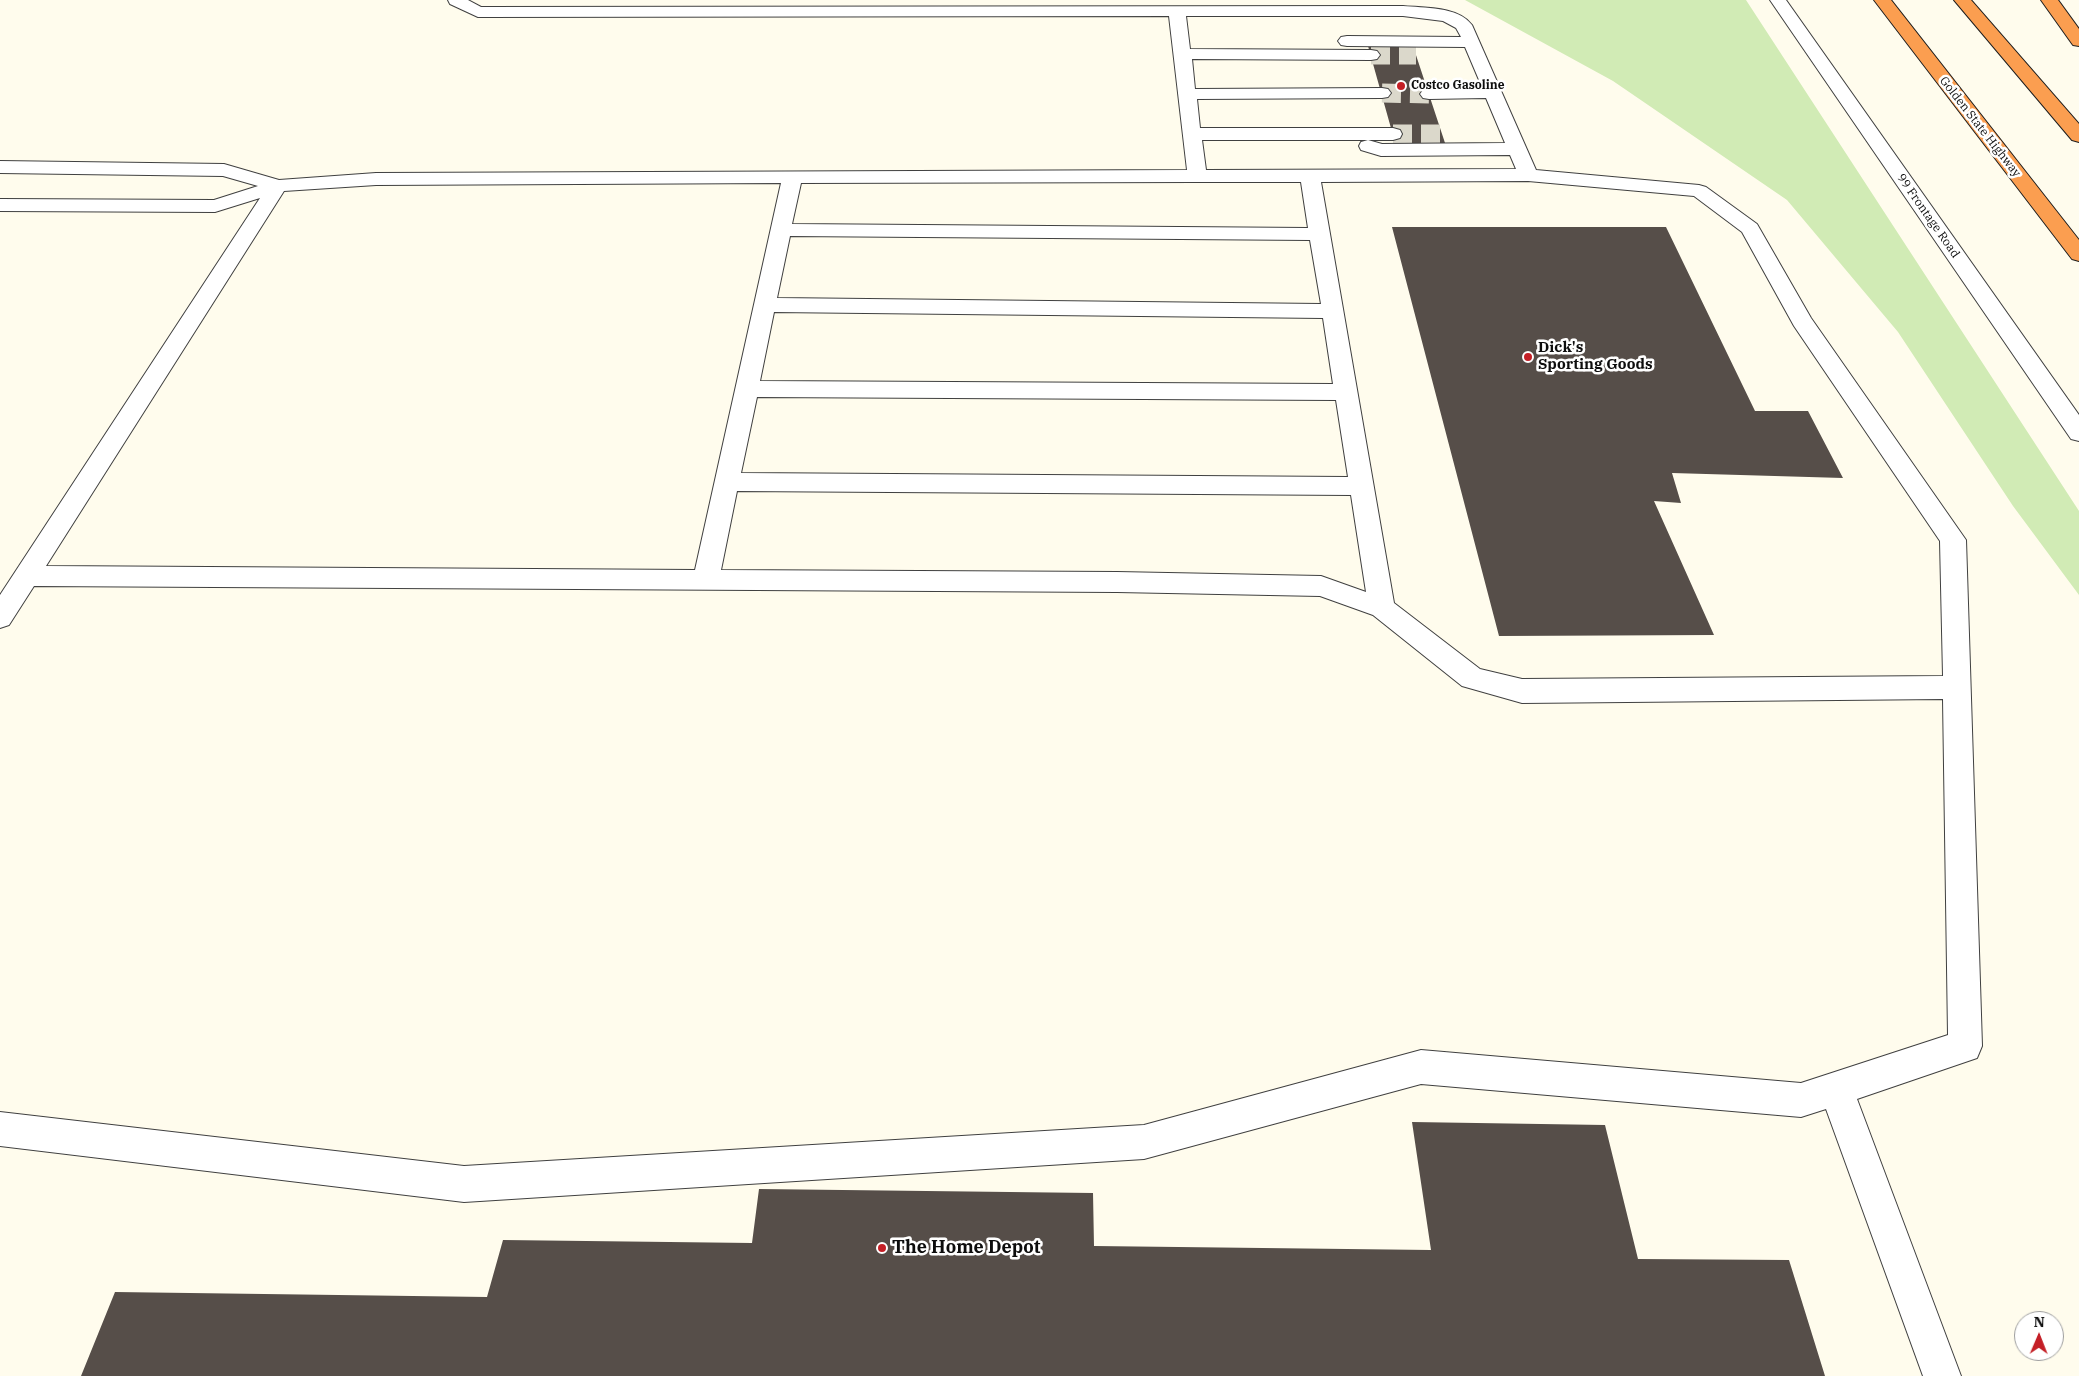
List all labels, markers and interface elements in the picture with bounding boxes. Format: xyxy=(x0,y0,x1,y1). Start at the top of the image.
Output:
street label: Golden State Highway xyxy=(1936,74,2024,180)
place label: Costco Gasoline xyxy=(1411,79,1504,93)
marker: Costco Gasoline xyxy=(1395,80,1407,92)
street label: 99 Frontage Road xyxy=(1894,171,1962,261)
place label: Dick's Sporting Goods xyxy=(1538,339,1653,374)
marker: Dick's Sporting Goods xyxy=(1522,351,1534,363)
place label: The Home Depot xyxy=(892,1237,1040,1259)
marker: The Home Depot xyxy=(876,1242,888,1254)
north arrow xyxy=(2014,1311,2064,1361)
text: N xyxy=(2034,1313,2045,1331)

